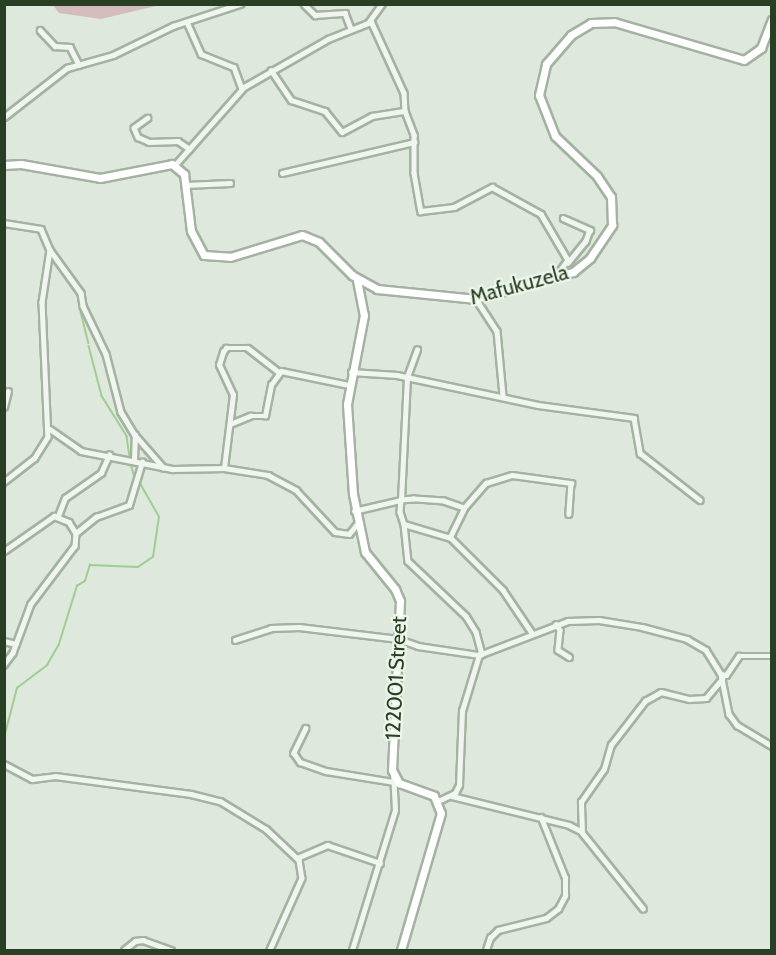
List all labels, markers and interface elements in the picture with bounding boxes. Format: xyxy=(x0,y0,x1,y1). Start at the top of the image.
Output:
street label: Mafukuzela xyxy=(467,260,571,310)
street label: 122001 Street xyxy=(380,616,412,740)

